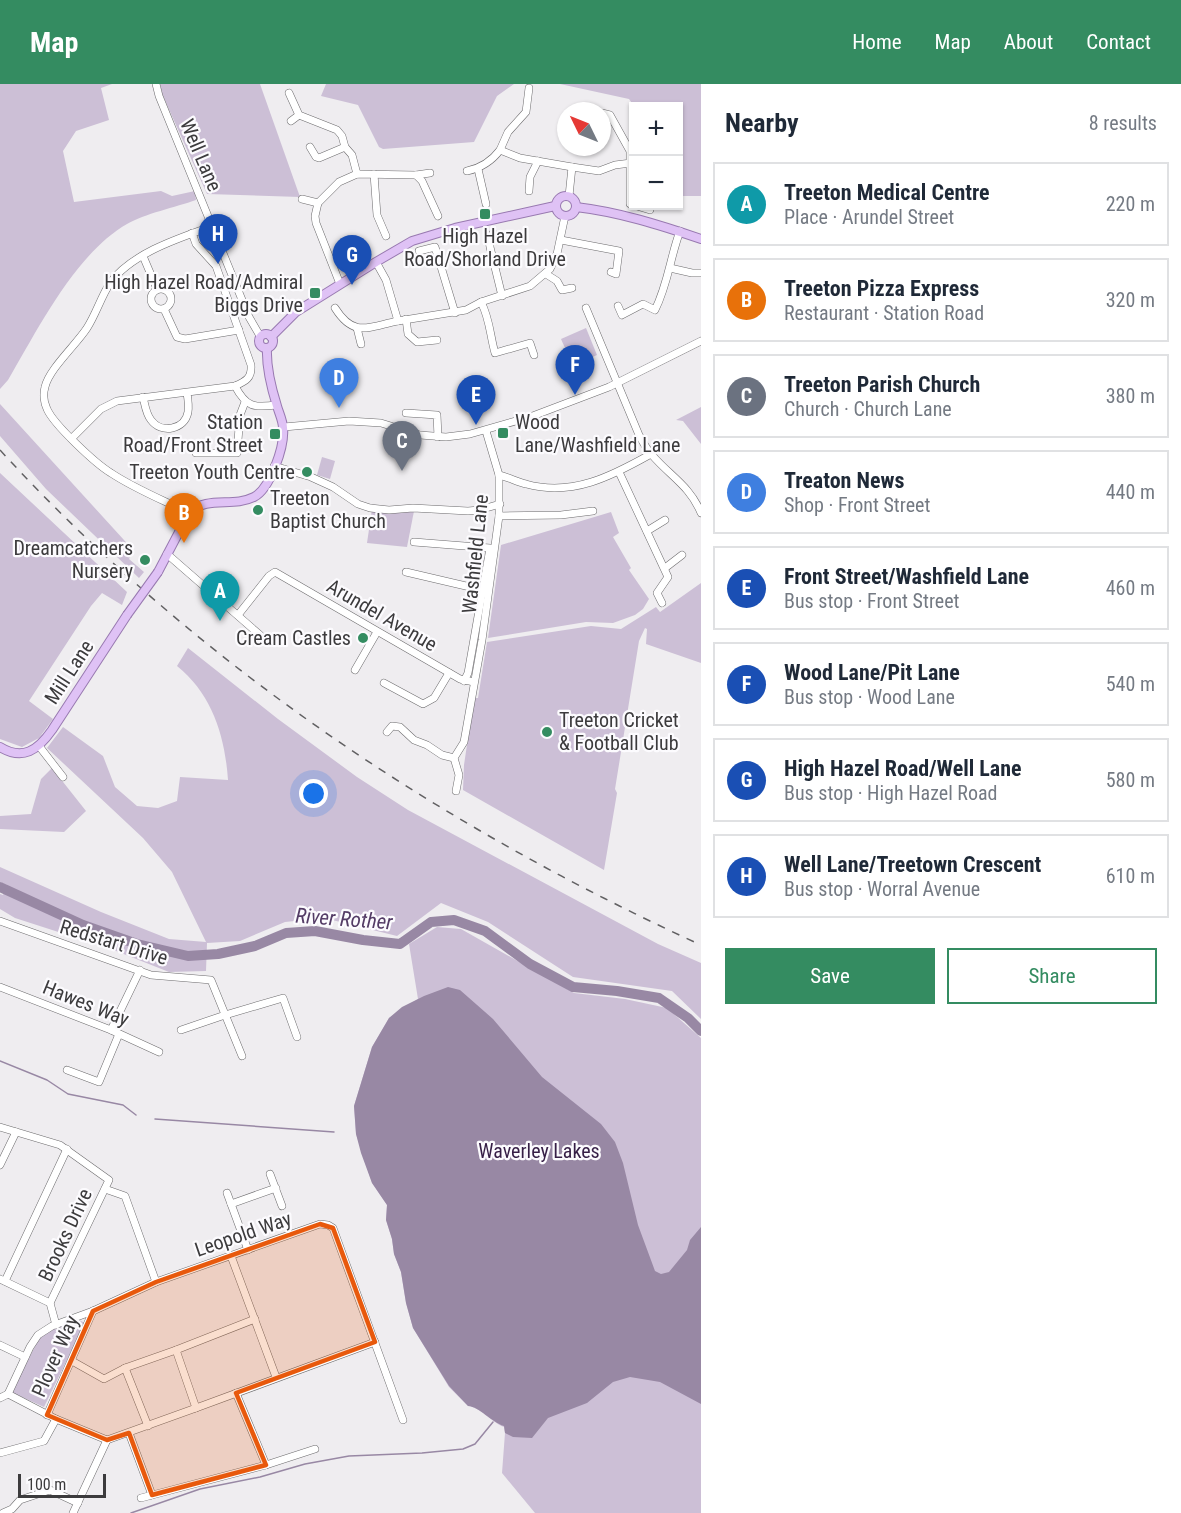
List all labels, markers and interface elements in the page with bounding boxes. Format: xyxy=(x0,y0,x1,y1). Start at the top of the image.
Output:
text: Map xyxy=(30,26,78,59)
text: Home xyxy=(852,30,902,54)
text: Map xyxy=(935,30,971,54)
text: About xyxy=(1004,30,1053,54)
text: Contact xyxy=(1086,30,1151,54)
north arrow xyxy=(557,102,611,156)
map controls xyxy=(629,102,683,210)
button: + xyxy=(629,102,683,156)
text: Nearby xyxy=(725,108,799,138)
text: 8 results xyxy=(1089,111,1157,135)
street label: Well Lane xyxy=(175,115,227,195)
button: − xyxy=(629,156,683,210)
text: Treeton Medical Centre xyxy=(784,180,990,205)
text: A xyxy=(741,192,752,216)
text: 220 m xyxy=(1106,192,1155,216)
text: Place · Arundel Street xyxy=(784,205,954,229)
marker: High Hazel Road/Shorland Drive xyxy=(478,207,492,221)
pin: H xyxy=(198,214,238,264)
place label: High Hazel Road/Shorland Drive xyxy=(404,224,566,271)
pin: G xyxy=(332,236,372,285)
place label: High Hazel Road/Admiral Biggs Drive xyxy=(104,270,303,317)
text: Treeton Pizza Express xyxy=(784,276,979,301)
marker: High Hazel Road/Admiral Biggs Drive xyxy=(308,286,322,300)
text: B xyxy=(741,288,752,312)
text: 320 m xyxy=(1106,288,1155,312)
text: Restaurant · Station Road xyxy=(784,301,984,325)
pin: F xyxy=(556,346,594,395)
pin: D xyxy=(320,358,358,408)
text: Treeton Parish Church xyxy=(784,372,980,397)
pin: E xyxy=(456,376,496,425)
text: C xyxy=(741,384,752,408)
text: 380 m xyxy=(1106,384,1155,408)
text: Church · Church Lane xyxy=(784,397,952,421)
place label: Station Road/Front Street xyxy=(123,410,263,457)
place label: Wood Lane/Washfield Lane xyxy=(515,410,680,457)
pin: C xyxy=(382,422,422,471)
marker: Wood Lane/Washfield Lane xyxy=(496,426,510,440)
marker: Station Road/Front Street xyxy=(268,427,282,441)
place label: Treeton Youth Centre xyxy=(129,460,295,484)
marker: Treeton Youth Centre xyxy=(300,465,314,479)
text: Treaton News xyxy=(784,468,904,493)
text: D xyxy=(741,480,752,504)
text: 440 m xyxy=(1106,480,1155,504)
place label: Treeton Baptist Church xyxy=(270,486,386,533)
street label: Washfield Lane xyxy=(457,493,493,615)
text: Shop · Front Street xyxy=(784,493,930,517)
pin: B xyxy=(164,494,204,543)
marker: Treeton Baptist Church xyxy=(251,503,265,517)
place label: Dreamcatchers Nursery xyxy=(13,536,133,583)
marker: Dreamcatchers Nursery xyxy=(138,553,152,567)
text: Front Street/Washfield Lane xyxy=(784,564,1029,589)
pin: A xyxy=(200,572,240,621)
street label: Arundel Avenue xyxy=(323,574,441,656)
text: E xyxy=(742,576,751,600)
text: 460 m xyxy=(1106,576,1155,600)
text: Bus stop · Front Street xyxy=(784,589,959,613)
place label: Cream Castles xyxy=(236,626,351,650)
marker: Cream Castles xyxy=(356,631,370,645)
street label: Mill Lane xyxy=(39,635,99,709)
text: Wood Lane/Pit Lane xyxy=(784,660,960,685)
text: F xyxy=(742,672,751,696)
text: 540 m xyxy=(1106,672,1155,696)
text: Bus stop · Wood Lane xyxy=(784,685,955,709)
place label: Treeton Cricket & Football Club xyxy=(559,708,679,755)
marker: Treeton Cricket & Football Club xyxy=(540,725,554,739)
text: High Hazel Road/Well Lane xyxy=(784,756,1022,781)
text: G xyxy=(741,768,752,792)
text: 580 m xyxy=(1106,768,1155,792)
your location xyxy=(299,779,328,808)
text: Bus stop · High Hazel Road xyxy=(784,781,998,805)
text: Well Lane/Treetown Crescent xyxy=(784,852,1041,877)
text: H xyxy=(740,864,753,888)
text: 610 m xyxy=(1106,864,1155,888)
text: Bus stop · Worral Avenue xyxy=(784,877,980,901)
water label: River Rother xyxy=(295,904,394,934)
street label: Redstart Drive xyxy=(57,914,171,970)
button: Save xyxy=(725,948,935,1004)
button: Share xyxy=(947,948,1157,1004)
street label: Hawes Way xyxy=(39,975,133,1031)
park label: Waverley Lakes xyxy=(478,1139,600,1163)
street label: Brooks Drive xyxy=(33,1185,97,1285)
street label: Leopold Way xyxy=(192,1206,294,1262)
street label: Plover Way xyxy=(26,1312,84,1400)
scale bar xyxy=(18,1471,106,1498)
text: 100 m xyxy=(27,1475,66,1494)

